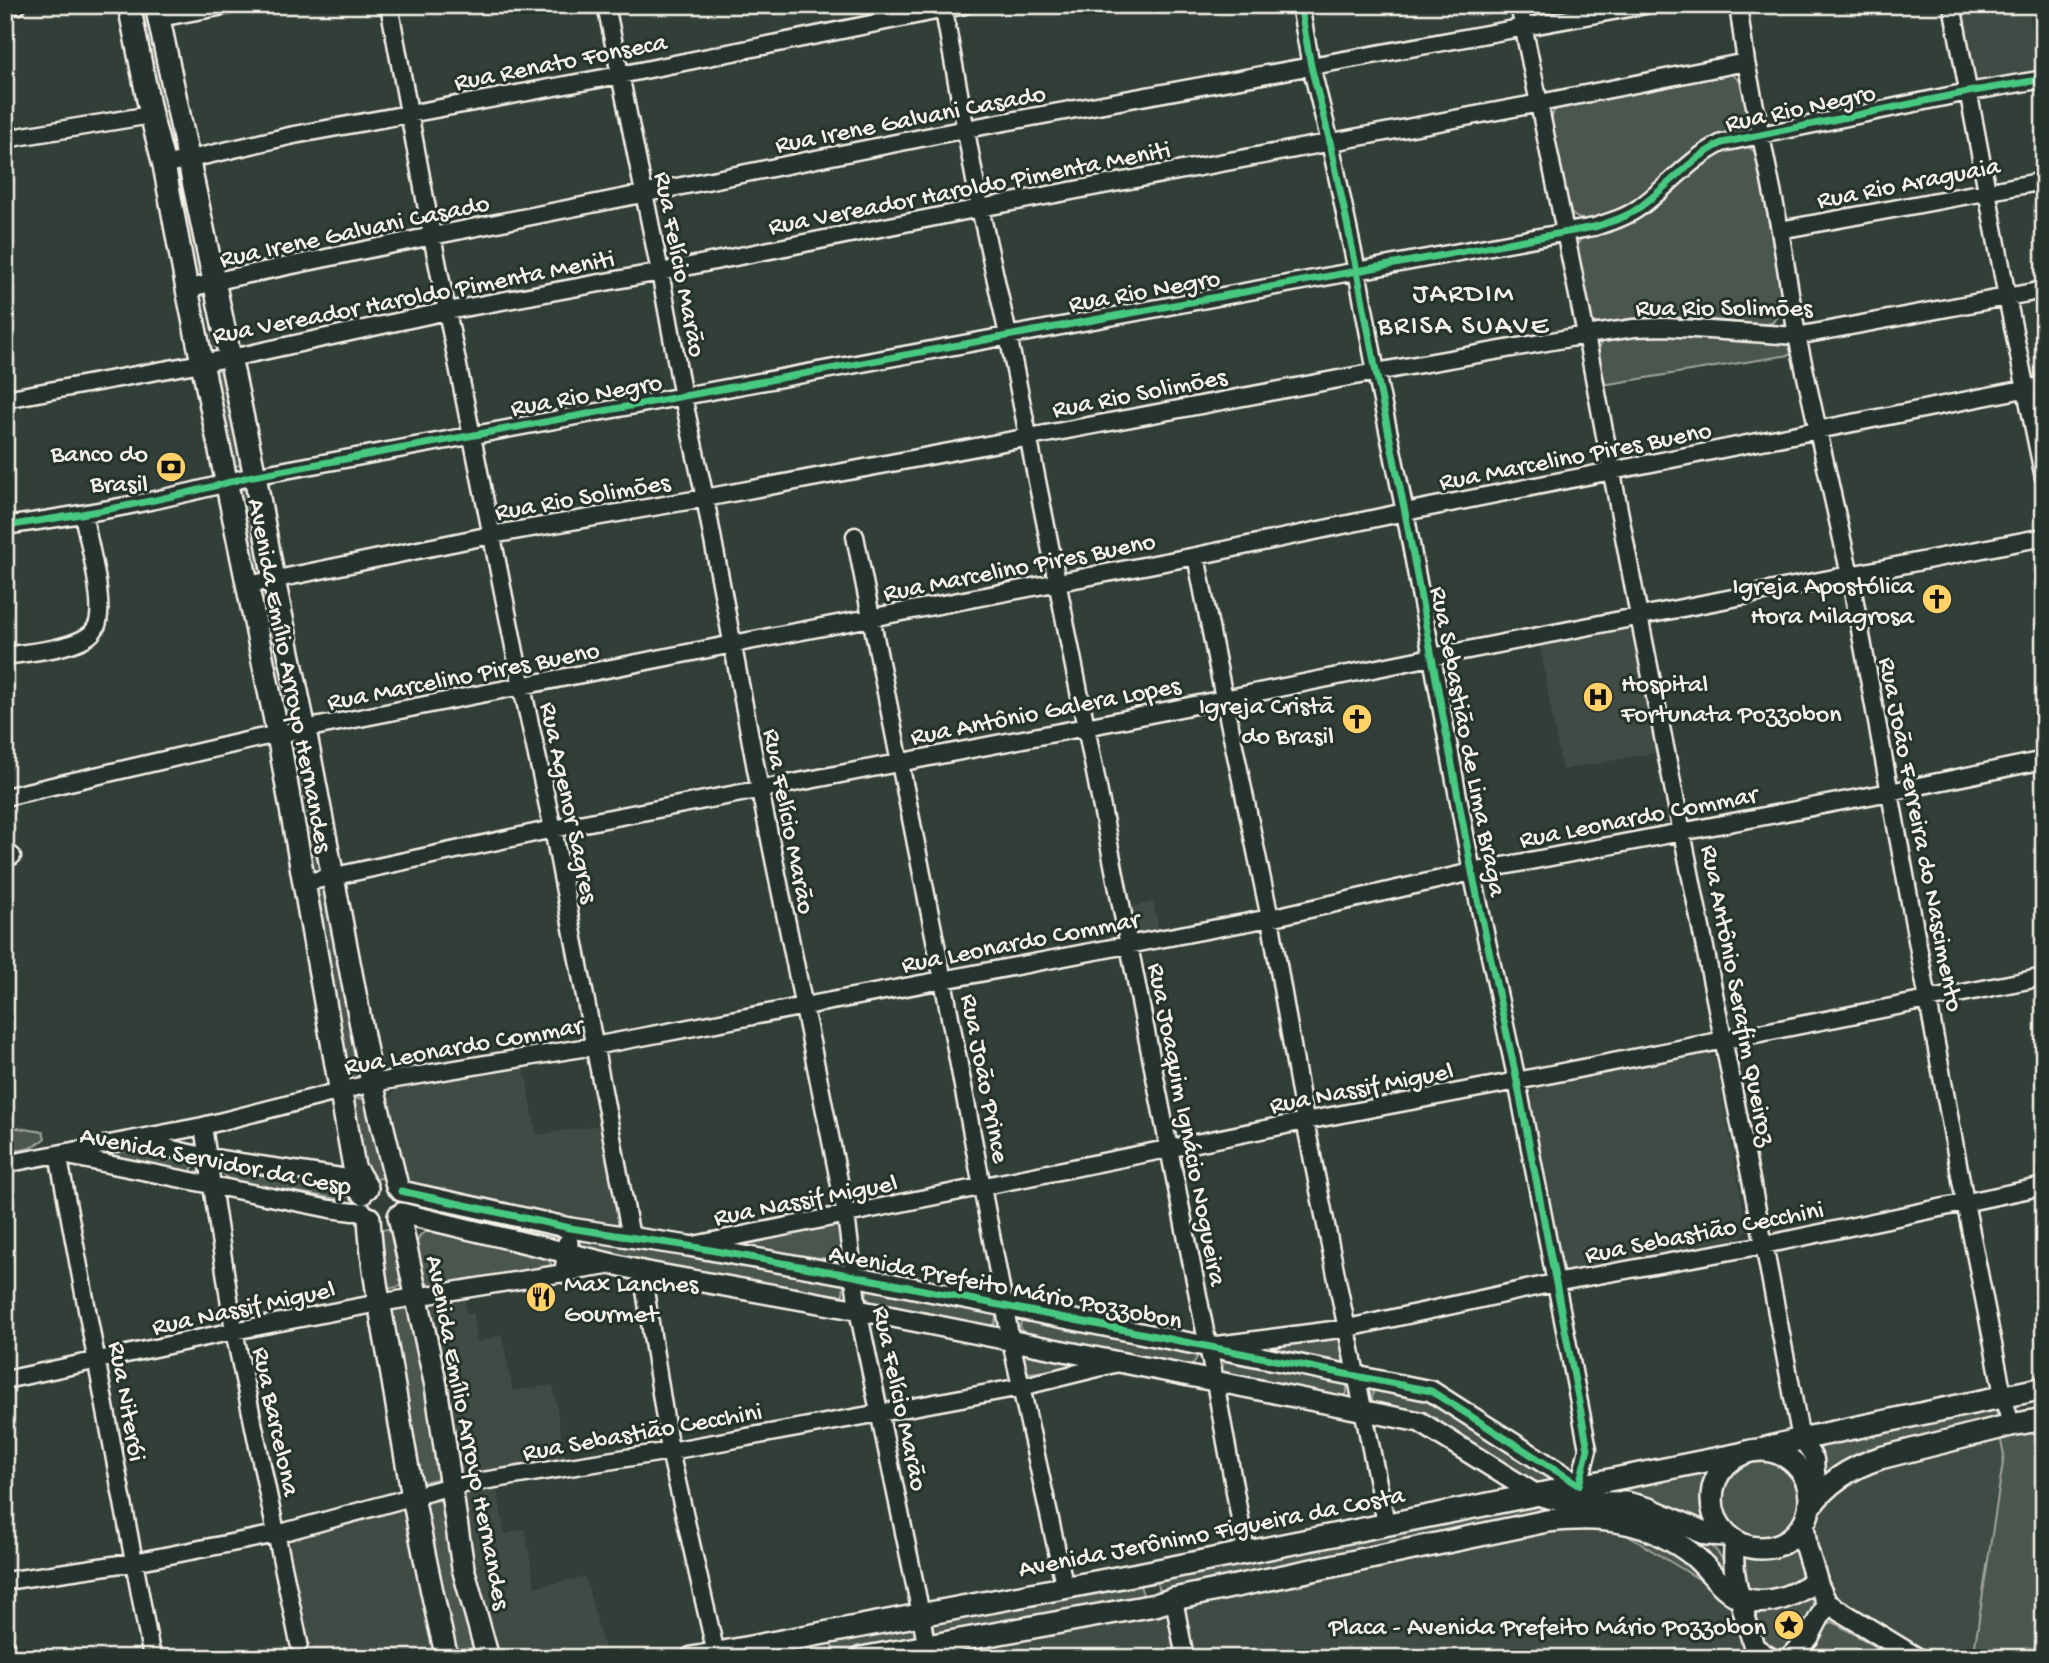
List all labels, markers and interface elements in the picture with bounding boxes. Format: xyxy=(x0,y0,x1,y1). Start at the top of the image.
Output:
street label: Rua Renato Fonseca xyxy=(452,28,671,100)
street label: Rua Rio Negro xyxy=(1723,79,1879,141)
street label: Rua Irene Galvani Casado xyxy=(773,80,1049,163)
street label: Rua Vereador Haroldo Pimenta Meniti xyxy=(766,136,1174,245)
street label: Rua Rio Araguaia xyxy=(1815,152,2005,218)
street label: Rua Felício Marão xyxy=(644,170,711,360)
street label: Rua Irene Galvani Casado xyxy=(217,190,493,277)
street label: Rua Vereador Haroldo Pimenta Meniti xyxy=(210,245,618,354)
street label: Rua Rio Negro xyxy=(1067,265,1223,322)
district label: JARDIM BRISA SUAVE xyxy=(1377,279,1550,344)
street label: Rua Rio Solimões xyxy=(1635,295,1814,326)
street label: Rua Rio Solimões xyxy=(1050,363,1231,428)
street label: Rua Rio Negro xyxy=(509,369,665,426)
street label: Rua Marcelino Pires Bueno xyxy=(1437,417,1715,500)
place label: Banco do Brasil xyxy=(50,441,148,502)
bank icon: Banco do Brasil xyxy=(154,450,188,484)
street label: Rua Rio Solimões xyxy=(493,469,674,530)
street label: Avenida Emílio Arroyo Hernandes xyxy=(238,496,337,857)
street label: Rua Marcelino Pires Bueno xyxy=(881,528,1159,611)
place label: Igreja Apostólica Hora Milagrosa xyxy=(1732,573,1916,634)
church icon: Igreja Apostólica Hora Milagrosa xyxy=(1920,582,1954,616)
street label: Rua Sebastião de Lima Braga xyxy=(1420,584,1511,901)
street label: Rua Marcelino Pires Bueno xyxy=(325,637,603,720)
street label: Rua João Ferreira do Nascimento xyxy=(1869,655,1968,1015)
place label: Hospital Fortunata Pozzobon xyxy=(1620,671,1842,732)
street label: Rua Antônio Galera Lopes xyxy=(908,672,1185,755)
hospital icon: Hospital Fortunata Pozzobon xyxy=(1581,680,1615,714)
place label: Igreja Cristã do Brasil xyxy=(1199,693,1336,754)
street label: Rua Agenor Sagres xyxy=(530,700,603,908)
church icon: Igreja Cristã do Brasil xyxy=(1340,702,1374,736)
street label: Rua Felício Marão xyxy=(753,727,820,917)
street label: Rua Leonardo Commar xyxy=(1517,781,1763,858)
street label: Rua Antônio Serafim Queiroz xyxy=(1691,843,1780,1151)
street label: Rua Leonardo Commar xyxy=(899,906,1145,983)
street label: Rua Joaquim Ignácio Nogueira xyxy=(1138,961,1231,1290)
street label: Rua João Prince xyxy=(951,992,1014,1167)
street label: Rua Leonardo Commar xyxy=(342,1012,588,1085)
street label: Rua Nassif Miguel xyxy=(1267,1057,1456,1123)
street label: Avenida Servidor da Cesp xyxy=(77,1122,354,1205)
street label: Rua Nassif Miguel xyxy=(711,1169,900,1235)
street label: Rua Sebastião Cecchini xyxy=(1583,1196,1827,1273)
street label: Avenida Prefeito Mário Pozzobon xyxy=(826,1240,1185,1339)
street label: Avenida Emílio Arroyo Hernandes xyxy=(416,1253,515,1614)
place label: Max Lanches Gourmet xyxy=(564,1271,700,1332)
street label: Rua Nassif Miguel xyxy=(149,1276,338,1345)
restaurant icon: Max Lanches Gourmet xyxy=(524,1280,558,1314)
street label: Rua Felício Marão xyxy=(863,1304,932,1494)
street label: Rua Niterói xyxy=(99,1339,150,1464)
street label: Rua Barcelona xyxy=(243,1345,305,1501)
street label: Rua Sebastião Cecchini xyxy=(521,1398,765,1471)
street label: Avenida Jerônimo Figueira da Costa xyxy=(1016,1481,1409,1587)
place icon: Placa - Avenida Prefeito Mário Pozzobon xyxy=(1772,1608,1806,1642)
place label: Placa - Avenida Prefeito Mário Pozzobon xyxy=(1328,1614,1767,1645)

